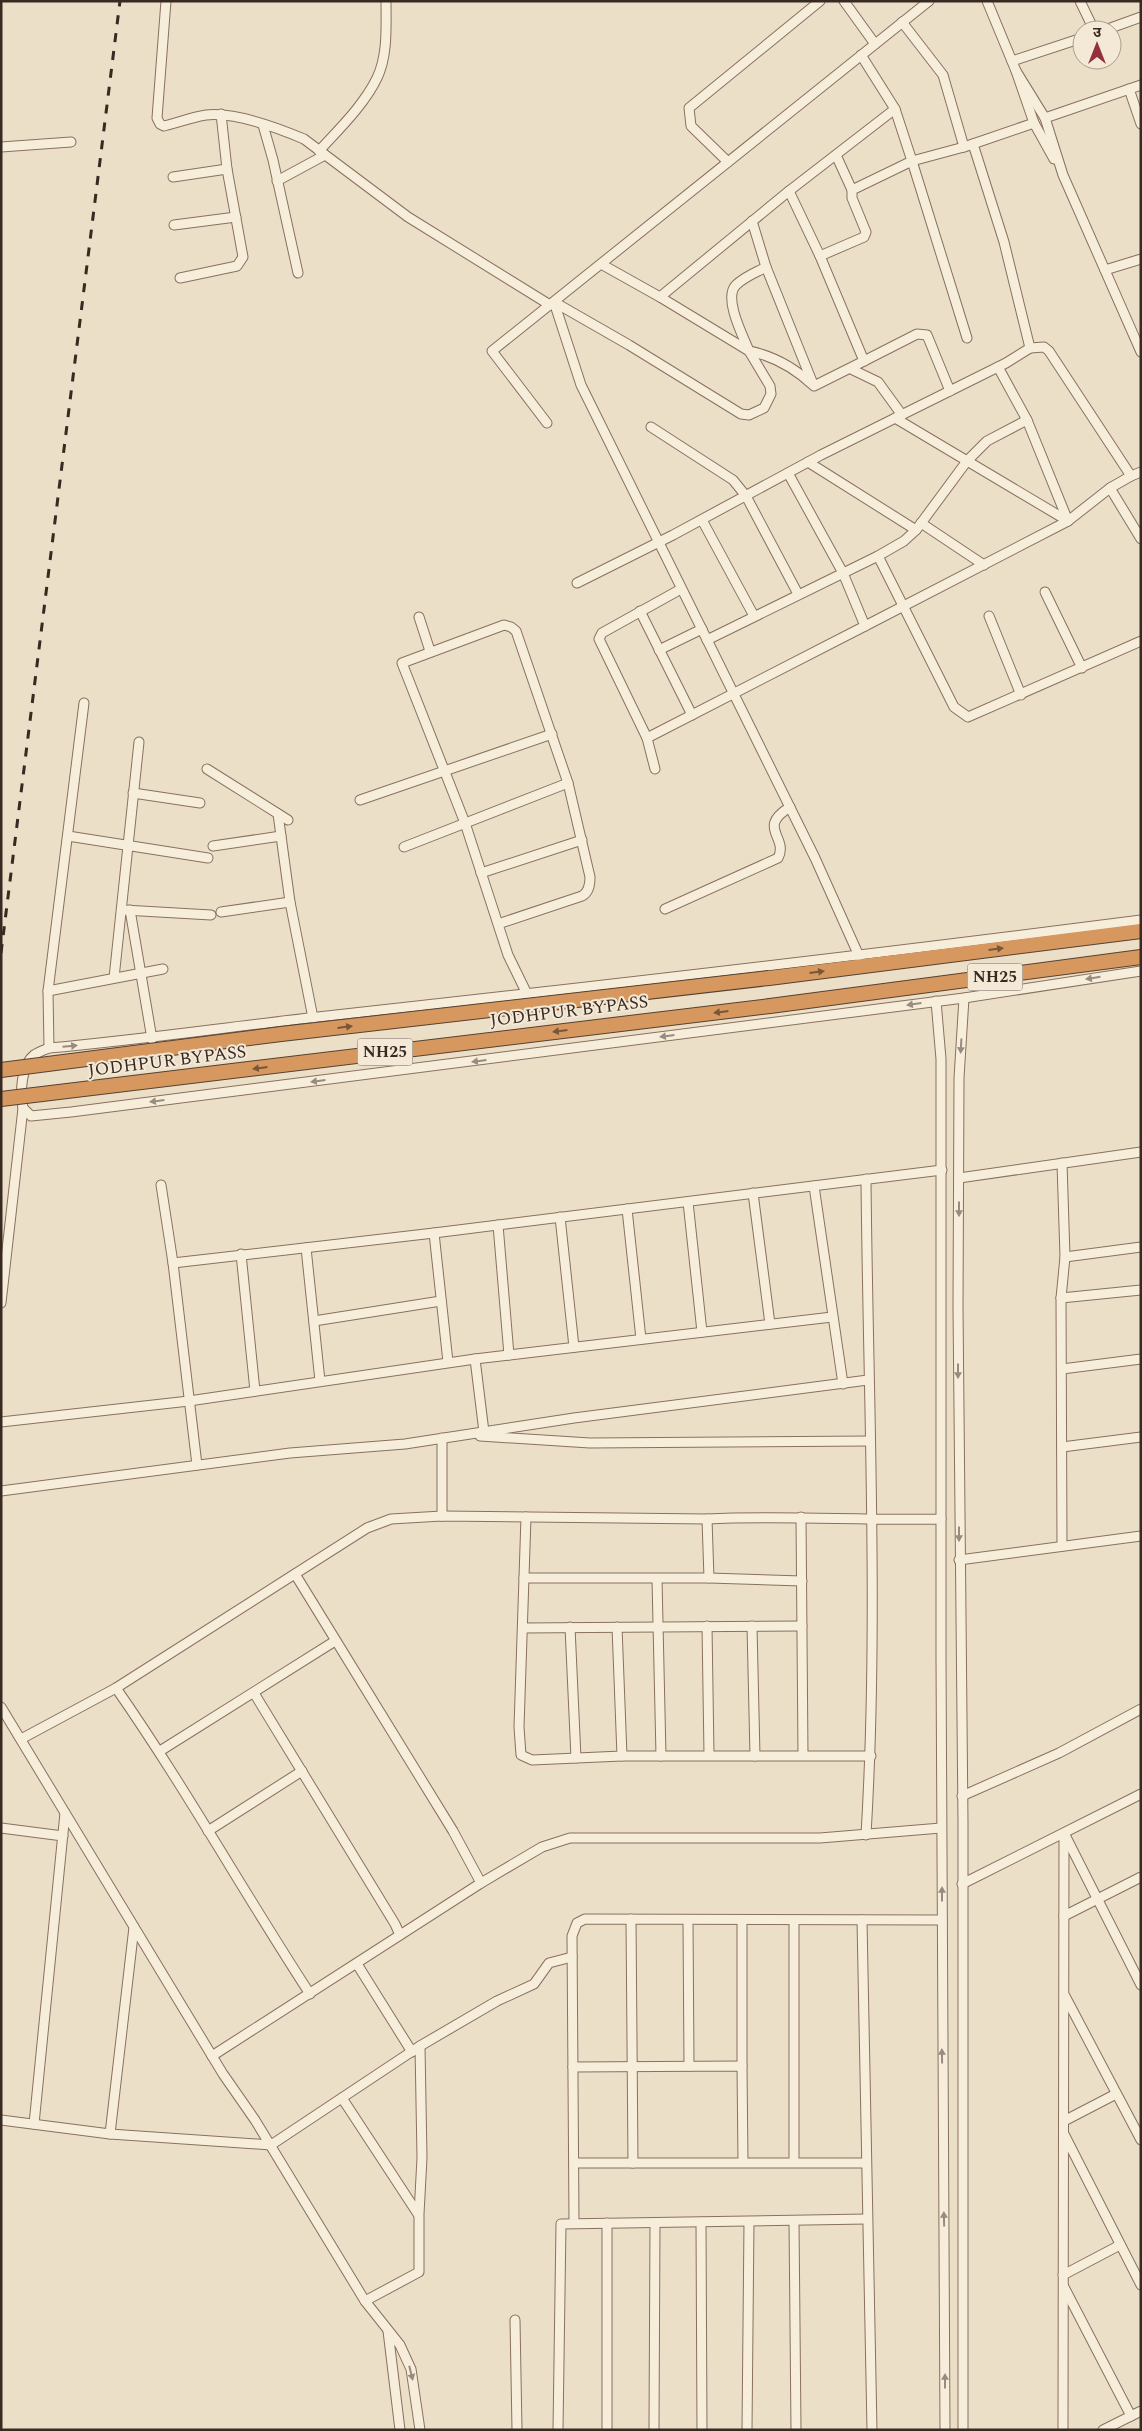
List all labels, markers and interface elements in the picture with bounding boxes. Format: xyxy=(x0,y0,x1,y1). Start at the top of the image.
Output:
north arrow xyxy=(1072,20,1122,70)
text: उ xyxy=(1093,22,1102,43)
one-way arrow xyxy=(988,945,1004,953)
road number: NH25 xyxy=(968,964,1022,990)
one-way arrow xyxy=(810,968,826,976)
one-way arrow xyxy=(1084,974,1100,982)
street label: JODHPUR BYPASS xyxy=(488,988,650,1034)
one-way arrow xyxy=(906,1000,922,1008)
one-way arrow xyxy=(713,1008,729,1016)
one-way arrow xyxy=(337,1023,353,1031)
one-way arrow xyxy=(552,1027,568,1035)
one-way arrow xyxy=(658,1033,674,1041)
street label: JODHPUR BYPASS xyxy=(86,1038,248,1084)
road number: NH25 xyxy=(358,1038,412,1066)
one-way arrow xyxy=(957,1039,965,1055)
one-way arrow xyxy=(63,1042,79,1050)
one-way arrow xyxy=(471,1057,487,1065)
one-way arrow xyxy=(251,1064,267,1072)
one-way arrow xyxy=(310,1077,326,1085)
one-way arrow xyxy=(149,1097,165,1105)
one-way arrow xyxy=(955,1201,963,1217)
one-way arrow xyxy=(954,1364,962,1380)
one-way arrow xyxy=(955,1526,963,1542)
one-way arrow xyxy=(937,1885,945,1901)
one-way arrow xyxy=(938,2048,946,2064)
one-way arrow xyxy=(940,2210,948,2226)
one-way arrow xyxy=(408,2365,416,2380)
one-way arrow xyxy=(941,2373,949,2389)

